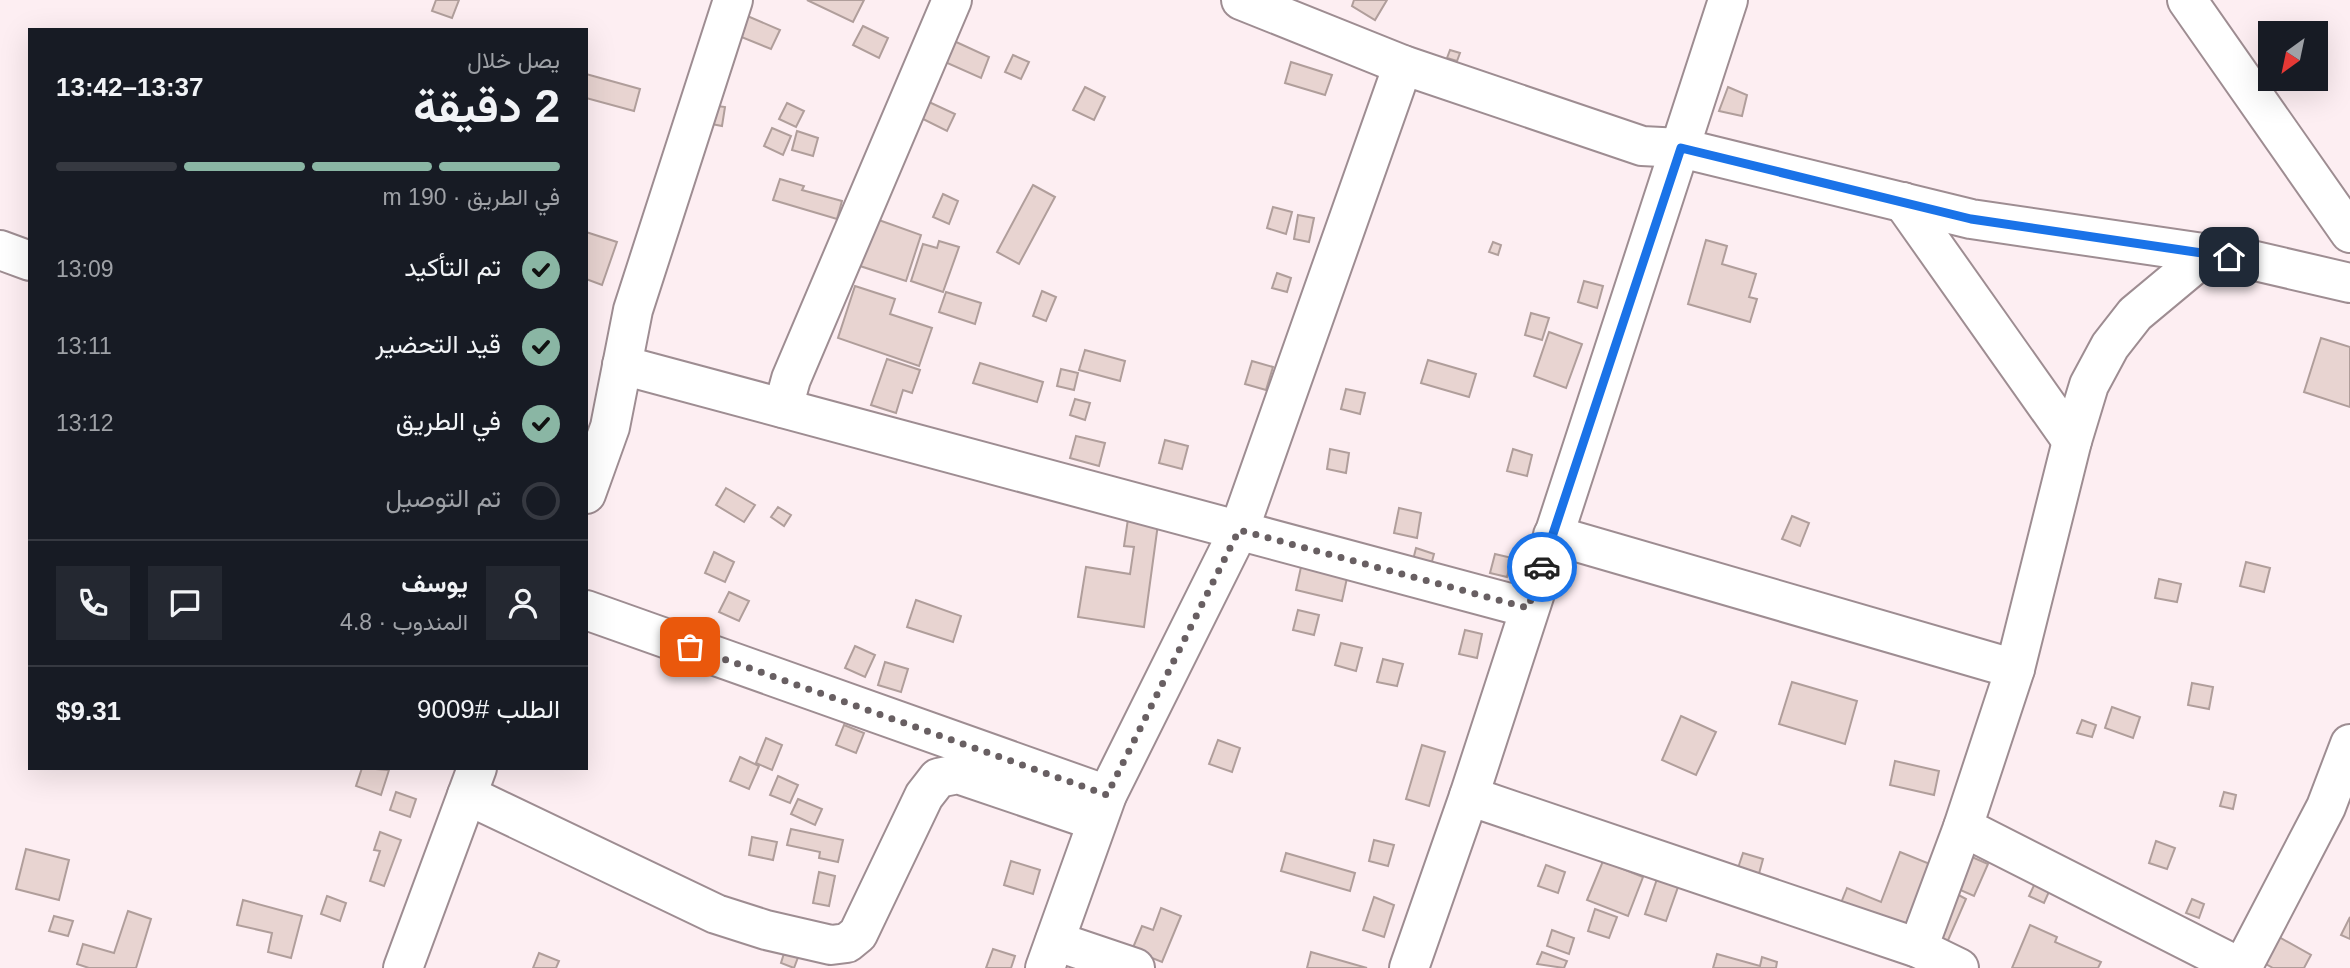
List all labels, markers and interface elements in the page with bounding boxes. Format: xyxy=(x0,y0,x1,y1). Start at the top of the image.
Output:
north arrow xyxy=(2258,21,2328,91)
map controls xyxy=(2258,21,2328,91)
text: يصل خلال xyxy=(467,47,560,73)
text: 13:37–13:42 xyxy=(56,72,203,102)
text: 2 دقيقة xyxy=(413,80,560,132)
text: في الطريق · 190 m xyxy=(383,184,560,210)
pin xyxy=(2199,227,2259,287)
icon: home xyxy=(2210,238,2248,276)
icon: check xyxy=(522,251,560,289)
text: تم التأكيد xyxy=(404,252,501,282)
text: 13:09 xyxy=(56,256,114,282)
icon: check xyxy=(522,328,560,366)
text: قيد التحضير xyxy=(375,329,501,359)
text: 13:11 xyxy=(56,333,112,359)
icon: check xyxy=(522,405,560,443)
text: في الطريق xyxy=(396,406,501,436)
text: 13:12 xyxy=(56,410,114,436)
text: تم التوصيل xyxy=(385,483,501,513)
courier xyxy=(1507,532,1577,602)
icon: car xyxy=(1523,548,1561,586)
button: phone xyxy=(56,566,130,640)
button: chat xyxy=(148,566,222,640)
button: person xyxy=(486,566,560,640)
text: يوسف xyxy=(401,568,468,598)
text: المندوب · 4.8 xyxy=(340,609,468,635)
pin xyxy=(660,617,720,677)
icon: bag xyxy=(671,628,709,666)
text: الطلب #9009 xyxy=(417,694,560,724)
text: $9.31 xyxy=(56,696,121,726)

